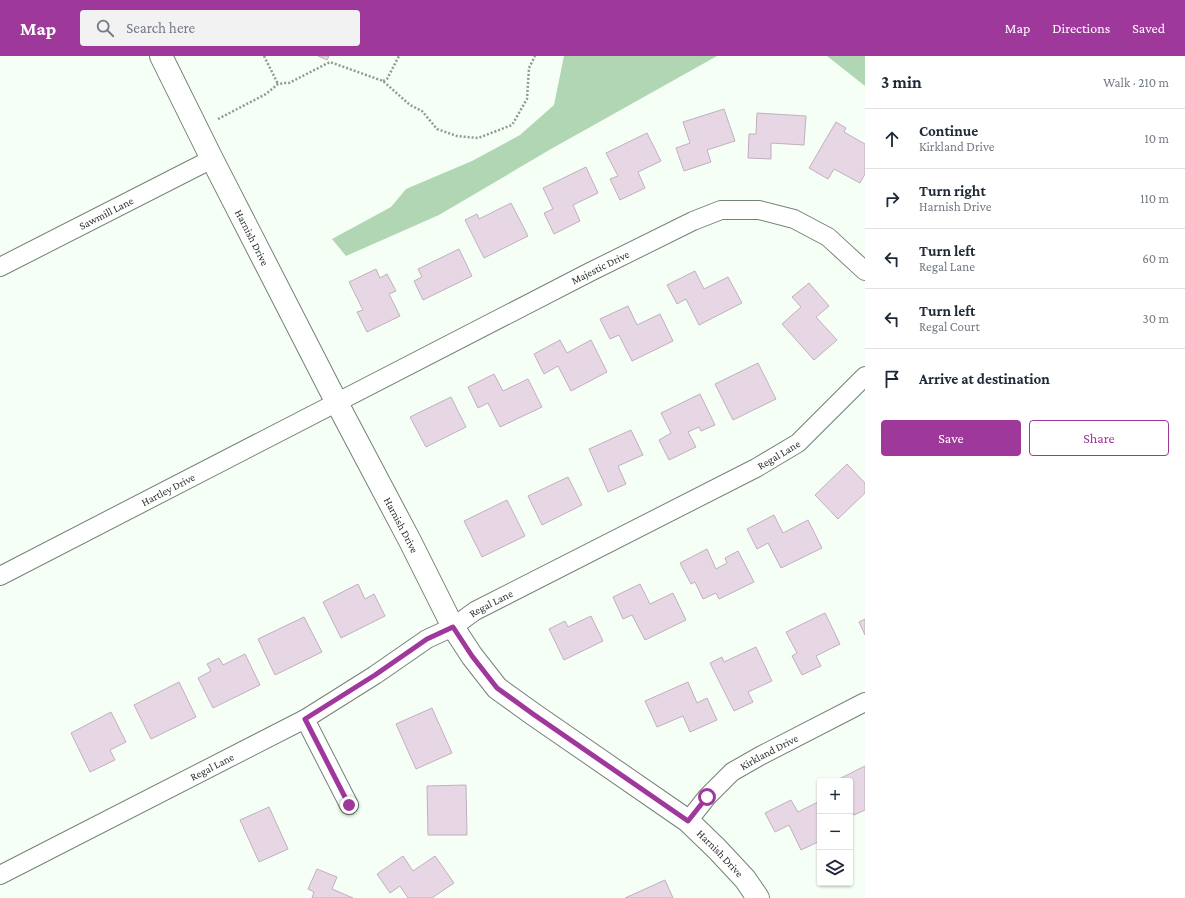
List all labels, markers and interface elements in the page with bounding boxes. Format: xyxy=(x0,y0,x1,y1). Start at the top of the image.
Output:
search box xyxy=(80,10,360,46)
icon: search xyxy=(94,17,116,39)
text: Map xyxy=(20,18,56,39)
text: Search here xyxy=(126,20,195,36)
text: Map xyxy=(1005,20,1030,36)
text: Directions xyxy=(1052,20,1110,36)
text: Saved xyxy=(1132,20,1165,36)
text: 3 min xyxy=(881,73,922,92)
text: Walk · 210 m xyxy=(1103,75,1169,90)
text: Continue xyxy=(919,123,978,139)
icon: ahead xyxy=(881,128,903,150)
text: 10 m xyxy=(1144,131,1169,146)
text: Kirkland Drive xyxy=(919,139,995,154)
text: Turn right xyxy=(919,183,986,199)
icon: right xyxy=(881,188,903,210)
text: 110 m xyxy=(1140,191,1169,206)
street label: Sawmill Lane xyxy=(77,194,135,232)
text: Harnish Drive xyxy=(919,199,991,214)
street label: Harnish Drive xyxy=(233,207,272,268)
text: Turn left xyxy=(919,243,975,259)
street label: Majestic Drive xyxy=(569,248,631,287)
icon: left xyxy=(881,248,903,270)
text: 60 m xyxy=(1142,251,1169,266)
text: Regal Lane xyxy=(919,259,975,274)
text: Turn left xyxy=(919,303,975,319)
icon: left xyxy=(881,308,903,330)
text: 30 m xyxy=(1143,311,1169,326)
text: Regal Court xyxy=(919,319,980,334)
icon: arrive xyxy=(881,368,903,390)
text: Arrive at destination xyxy=(919,371,1050,387)
button: Save xyxy=(881,420,1021,456)
button: Share xyxy=(1029,420,1169,456)
street label: Regal Lane xyxy=(755,437,802,472)
street label: Hartley Drive xyxy=(139,471,197,508)
street label: Harnish Drive xyxy=(382,495,421,555)
street label: Regal Lane xyxy=(467,587,515,619)
street label: Kirkland Drive xyxy=(738,731,800,772)
street label: Regal Lane xyxy=(188,750,236,783)
map controls xyxy=(817,778,853,886)
button: + xyxy=(817,778,853,814)
route start xyxy=(698,788,716,806)
route end xyxy=(340,796,358,814)
button: − xyxy=(817,814,853,850)
street label: Harnish Drive xyxy=(695,827,746,879)
button: layers xyxy=(817,850,853,886)

